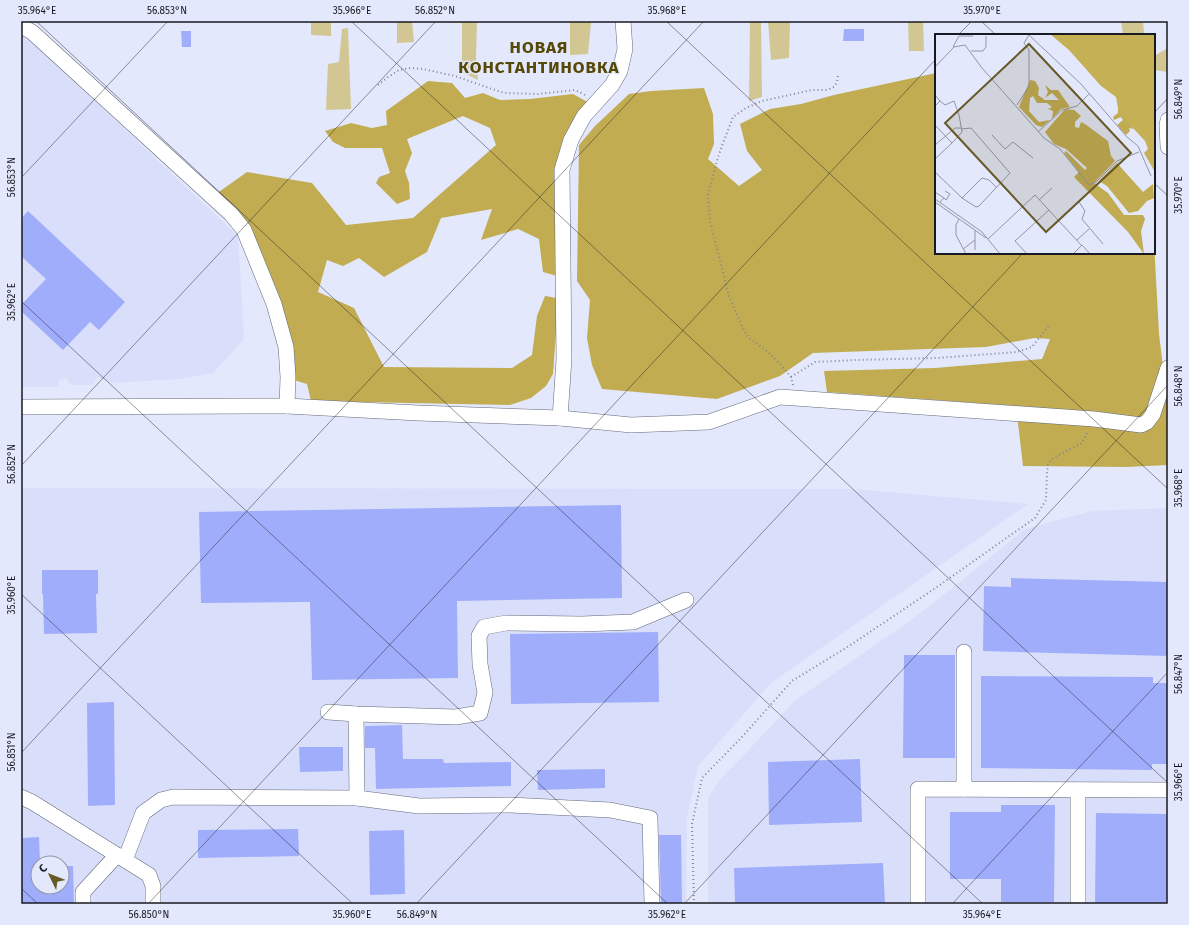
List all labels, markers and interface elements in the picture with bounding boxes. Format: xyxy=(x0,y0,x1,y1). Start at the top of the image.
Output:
text: 35.964°E xyxy=(18,5,56,17)
text: 56.853°N xyxy=(147,5,187,17)
text: 35.966°E xyxy=(333,5,371,17)
text: 56.852°N xyxy=(415,5,455,17)
text: 35.968°E xyxy=(648,5,686,17)
text: 35.970°E xyxy=(963,5,1001,17)
inset map xyxy=(935,34,1155,254)
district label: НОВАЯ КОНСТАНТИНОВКА xyxy=(458,37,620,78)
text: 56.849°N xyxy=(1173,79,1185,119)
text: 56.853°N xyxy=(6,157,18,197)
text: 35.970°E xyxy=(1173,176,1185,214)
text: 35.962°E xyxy=(6,283,18,321)
text: 56.848°N xyxy=(1173,365,1185,407)
text: 56.852°N xyxy=(6,444,18,484)
text: 35.968°E xyxy=(1173,469,1185,507)
text: 35.960°E xyxy=(6,576,18,614)
text: 56.847°N xyxy=(1173,654,1185,694)
text: 56.851°N xyxy=(6,732,18,772)
text: 35.966°E xyxy=(1173,763,1185,801)
north arrow xyxy=(30,855,70,895)
text: С xyxy=(36,861,50,875)
text: 56.850°N xyxy=(129,909,169,921)
text: 35.960°E xyxy=(333,909,371,921)
text: 56.849°N xyxy=(397,909,437,921)
text: 35.962°E xyxy=(648,909,686,921)
text: 35.964°E xyxy=(963,909,1001,921)

